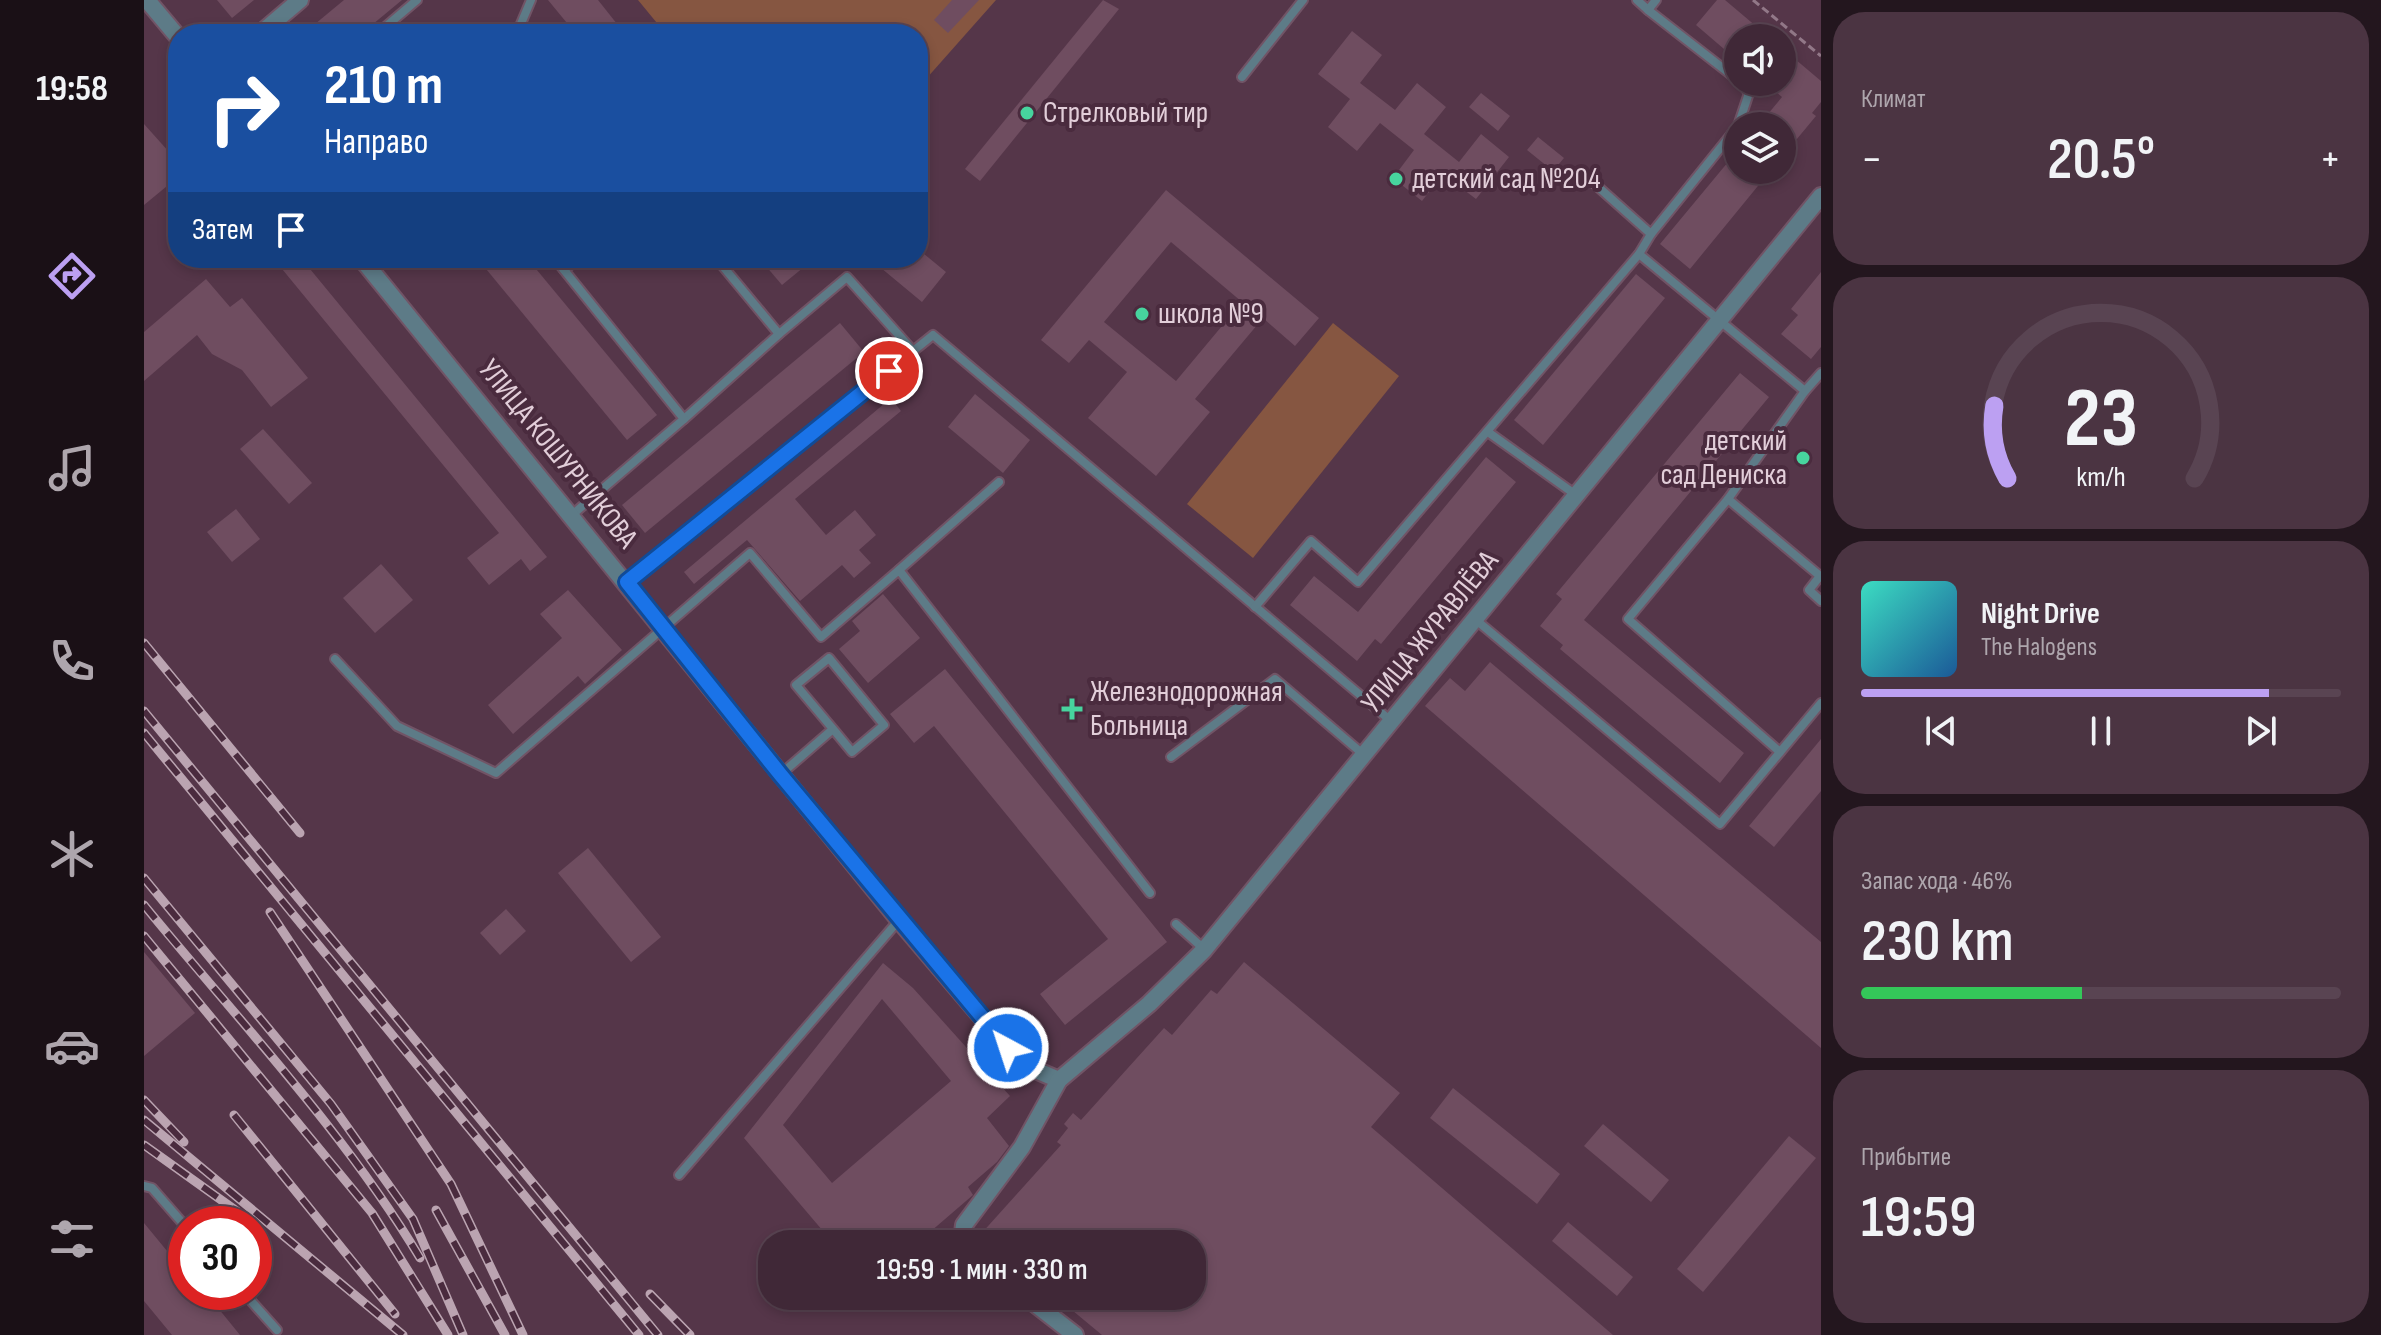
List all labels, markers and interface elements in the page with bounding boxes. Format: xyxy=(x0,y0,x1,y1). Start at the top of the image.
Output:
map controls xyxy=(1724,24,1796,184)
button: sound xyxy=(1724,24,1796,96)
text: 210 m xyxy=(324,53,443,120)
icon: right xyxy=(192,56,296,160)
text: 19:58 xyxy=(36,68,108,111)
text: Климат xyxy=(1861,84,1925,115)
place label: Стрелковый тир xyxy=(1043,95,1208,131)
marker: Стрелковый тир xyxy=(1018,104,1036,122)
button: layers xyxy=(1724,112,1796,184)
text: Направо xyxy=(324,121,428,164)
text: 20.5° xyxy=(2047,124,2155,196)
text: − xyxy=(1861,133,1883,186)
text: + xyxy=(2319,133,2341,186)
place label: детский сад №204 xyxy=(1412,161,1601,197)
marker: детский сад №204 xyxy=(1387,170,1405,188)
icon: arrive xyxy=(269,208,313,252)
text: Затем xyxy=(192,212,253,248)
icon: directions xyxy=(44,248,100,304)
place label: школа №9 xyxy=(1158,296,1264,332)
marker: школа №9 xyxy=(1133,305,1151,323)
pin xyxy=(855,337,923,405)
icon: arrive xyxy=(867,349,911,393)
street label: УЛИЦА КОШУРНИКОВА xyxy=(471,352,645,556)
text: 23 xyxy=(2064,369,2138,469)
place label: детский сад Дениска xyxy=(1660,423,1787,493)
icon: music xyxy=(44,440,100,496)
marker: детский сад Дениска xyxy=(1794,449,1812,467)
text: km/h xyxy=(2076,460,2126,495)
street label: УЛИЦА ЖУРАВЛЁВА xyxy=(1354,544,1506,720)
text: Night Drive xyxy=(1981,596,2100,632)
text: The Halogens xyxy=(1981,632,2097,663)
icon: phone xyxy=(44,633,100,689)
place label: Железнодорожная Больница xyxy=(1090,674,1283,744)
marker: Железнодорожная Больница xyxy=(1061,698,1083,720)
icon: previous xyxy=(1919,709,1963,753)
icon: pause xyxy=(2079,709,2123,753)
icon: next xyxy=(2239,709,2283,753)
icon: climate xyxy=(44,826,100,882)
text: Запас хода · 46% xyxy=(1861,866,2013,897)
text: 230 km xyxy=(1861,906,2014,978)
position arrow xyxy=(966,1006,1050,1090)
icon: car xyxy=(44,1018,100,1074)
text: Прибытие xyxy=(1861,1142,1951,1173)
text: 19:59 xyxy=(1861,1182,1977,1254)
speed limit sign: 30 xyxy=(168,1206,272,1310)
icon: filters xyxy=(44,1211,100,1267)
text: 19:59 · 1 мин · 330 m xyxy=(876,1252,1088,1288)

